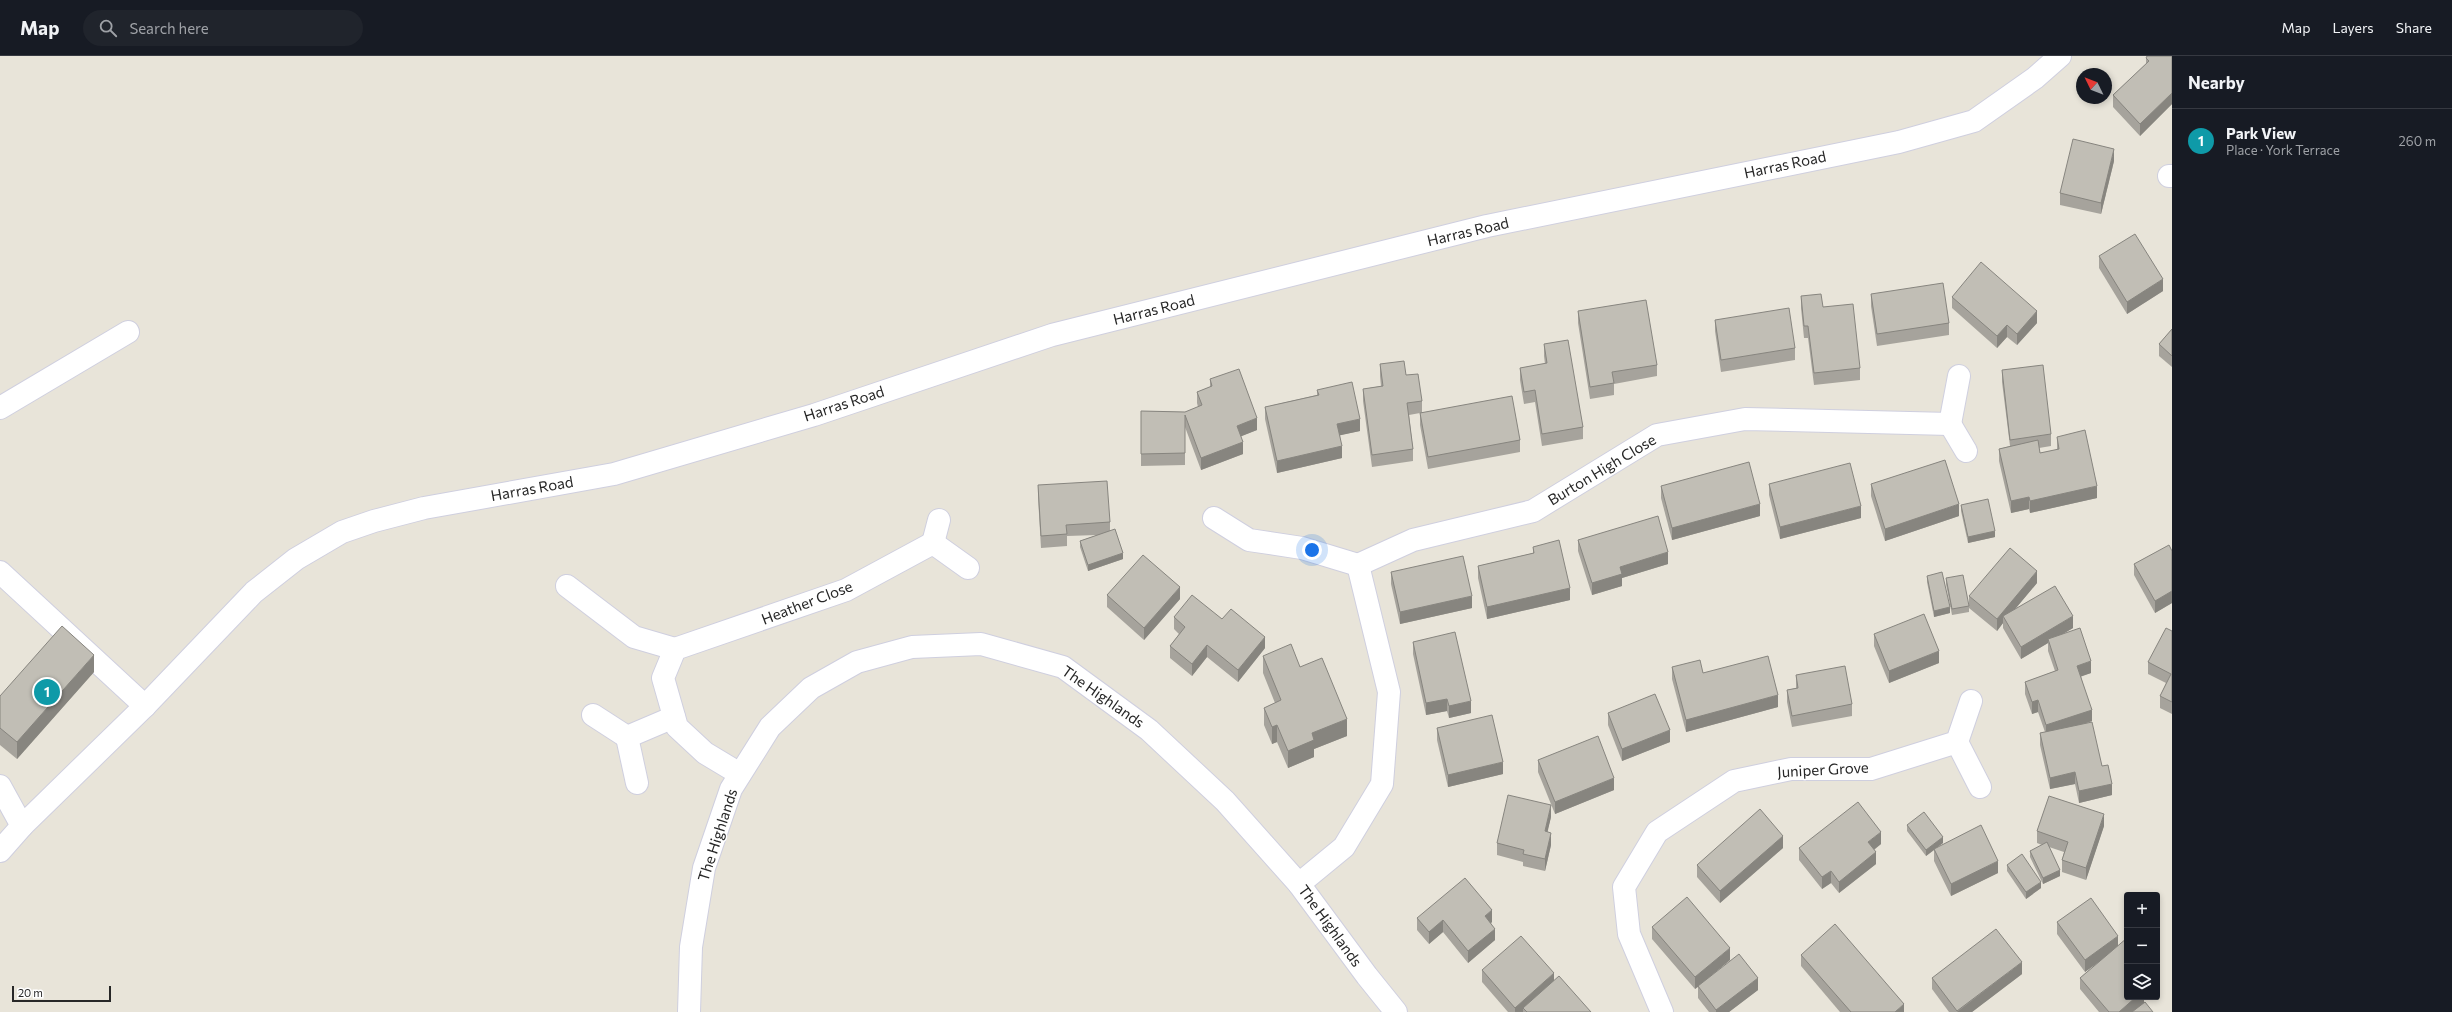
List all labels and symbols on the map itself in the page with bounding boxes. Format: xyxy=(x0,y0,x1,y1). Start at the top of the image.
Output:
north arrow xyxy=(2076,68,2112,104)
street label: Harras Road xyxy=(1742,147,1828,182)
street label: Harras Road xyxy=(1425,213,1510,249)
street label: Harras Road xyxy=(1111,290,1196,328)
street label: Harras Road xyxy=(801,382,886,425)
street label: Burton High Close xyxy=(1544,430,1659,508)
street label: Harras Road xyxy=(489,472,575,504)
your location xyxy=(1302,540,1322,560)
street label: Heather Close xyxy=(759,576,855,628)
street label: The Highlands xyxy=(1059,661,1148,731)
pin: 1 xyxy=(34,677,60,707)
street label: Juniper Grove xyxy=(1777,758,1869,780)
street label: The Highlands xyxy=(694,786,741,883)
street label: The Highlands xyxy=(1295,881,1367,970)
scale bar xyxy=(12,984,111,1003)

